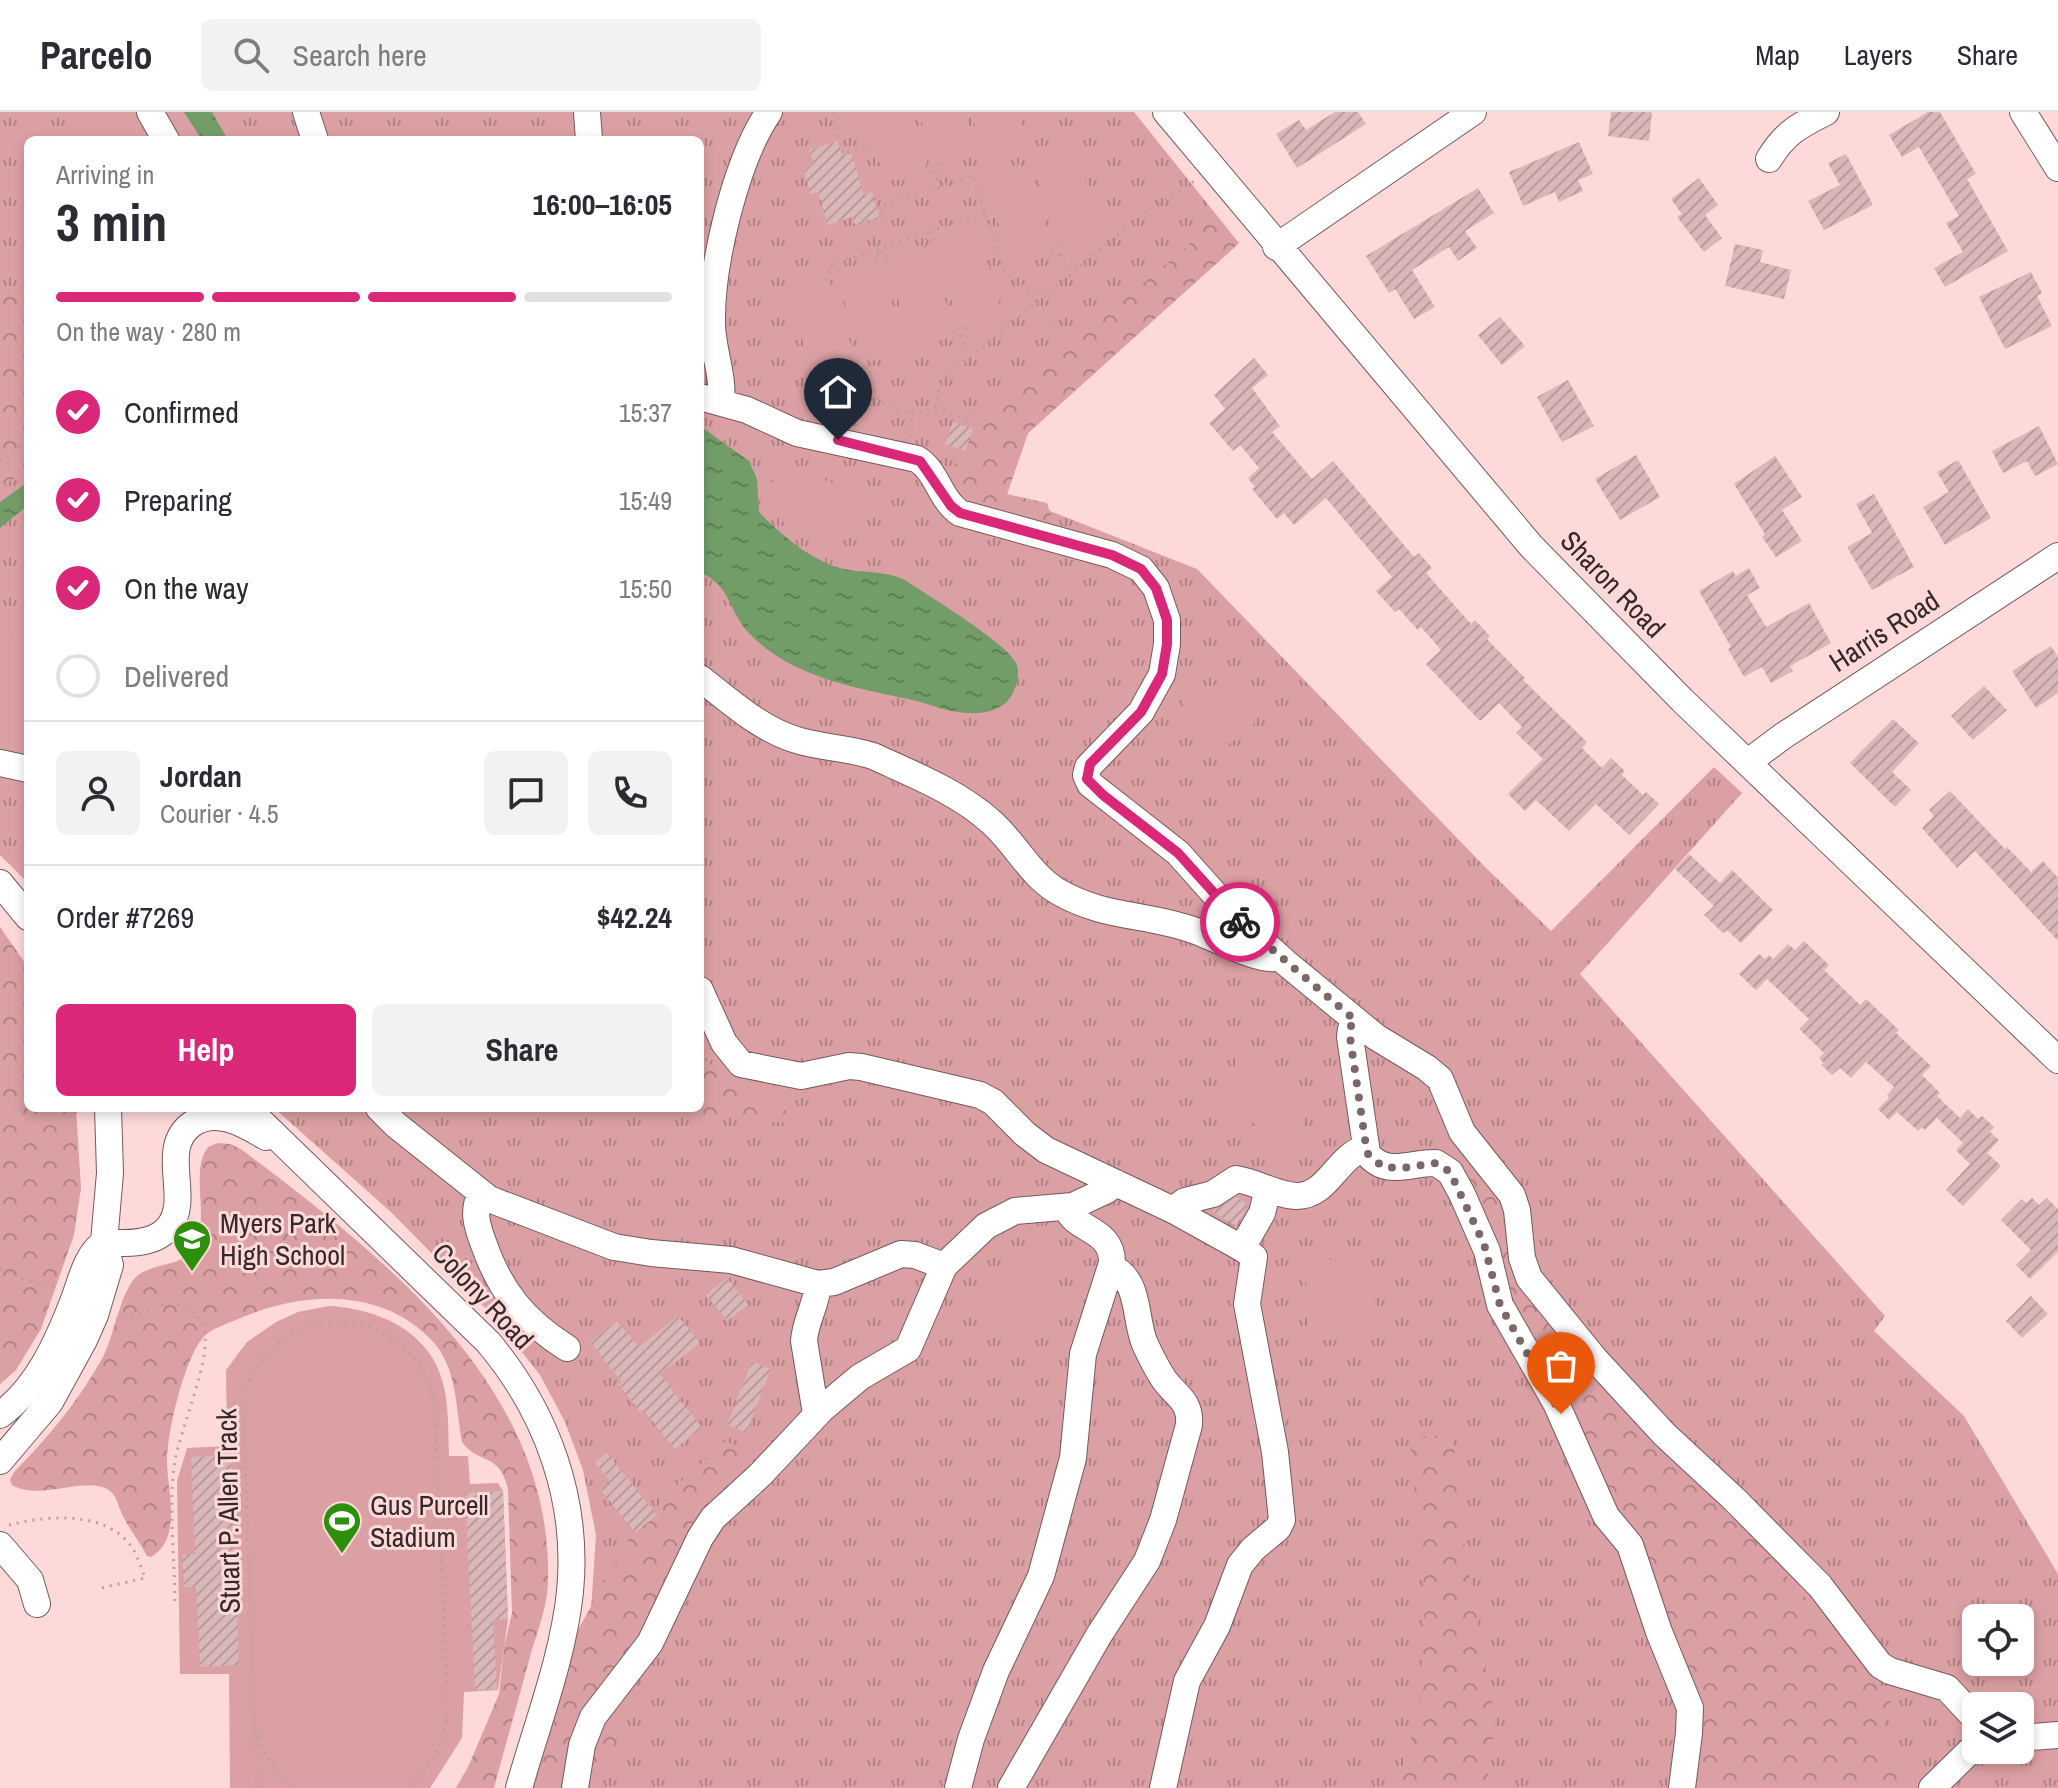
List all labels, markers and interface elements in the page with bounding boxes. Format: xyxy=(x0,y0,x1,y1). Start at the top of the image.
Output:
search box xyxy=(201,19,761,91)
text: Parcelo xyxy=(40,30,153,81)
icon: search xyxy=(229,33,273,77)
text: Search here xyxy=(293,35,427,75)
text: Map xyxy=(1755,36,1800,74)
text: Layers xyxy=(1844,36,1913,74)
text: Share xyxy=(1957,36,2018,74)
text: Arriving in xyxy=(56,157,154,192)
text: 16:00–16:05 xyxy=(533,184,672,224)
text: 3 min xyxy=(56,187,167,257)
text: On the way · 280 m xyxy=(56,314,241,349)
pin xyxy=(804,358,872,440)
icon: home xyxy=(816,370,860,414)
icon: check xyxy=(56,390,100,434)
text: Confirmed xyxy=(124,392,239,432)
text: 15:37 xyxy=(619,395,672,430)
icon: check xyxy=(56,478,100,522)
text: Preparing xyxy=(124,480,232,520)
text: 15:49 xyxy=(619,483,672,518)
street label: Sharon Road xyxy=(1552,522,1674,646)
icon: check xyxy=(56,566,100,610)
text: On the way xyxy=(124,568,248,608)
text: 15:50 xyxy=(619,571,672,606)
street label: Harris Road xyxy=(1822,581,1946,681)
text: Delivered xyxy=(124,656,229,696)
button: person xyxy=(56,751,140,835)
button: chat xyxy=(484,751,568,835)
button: phone xyxy=(588,751,672,835)
text: Jordan xyxy=(160,756,242,796)
text: Courier · 4.5 xyxy=(160,796,279,831)
courier xyxy=(1200,882,1280,962)
text: Order #7269 xyxy=(56,897,194,937)
text: $42.24 xyxy=(597,897,672,937)
icon: bike xyxy=(1218,900,1262,944)
button: Help xyxy=(56,1004,356,1096)
button: Share xyxy=(372,1004,672,1096)
place label: Myers Park High School xyxy=(220,1204,345,1274)
school or university icon: Myers Park High School xyxy=(171,1218,213,1273)
street label: Colony Road xyxy=(424,1235,542,1357)
pin xyxy=(1527,1332,1595,1414)
icon: bag xyxy=(1539,1344,1583,1388)
street label: Stuart P. Allen Track xyxy=(207,1408,249,1614)
place label: Gus Purcell Stadium xyxy=(370,1486,489,1556)
sports icon: Gus Purcell Stadium xyxy=(321,1500,363,1555)
map controls xyxy=(1962,1604,2034,1764)
button: locate xyxy=(1962,1604,2034,1676)
button: layers xyxy=(1962,1692,2034,1764)

